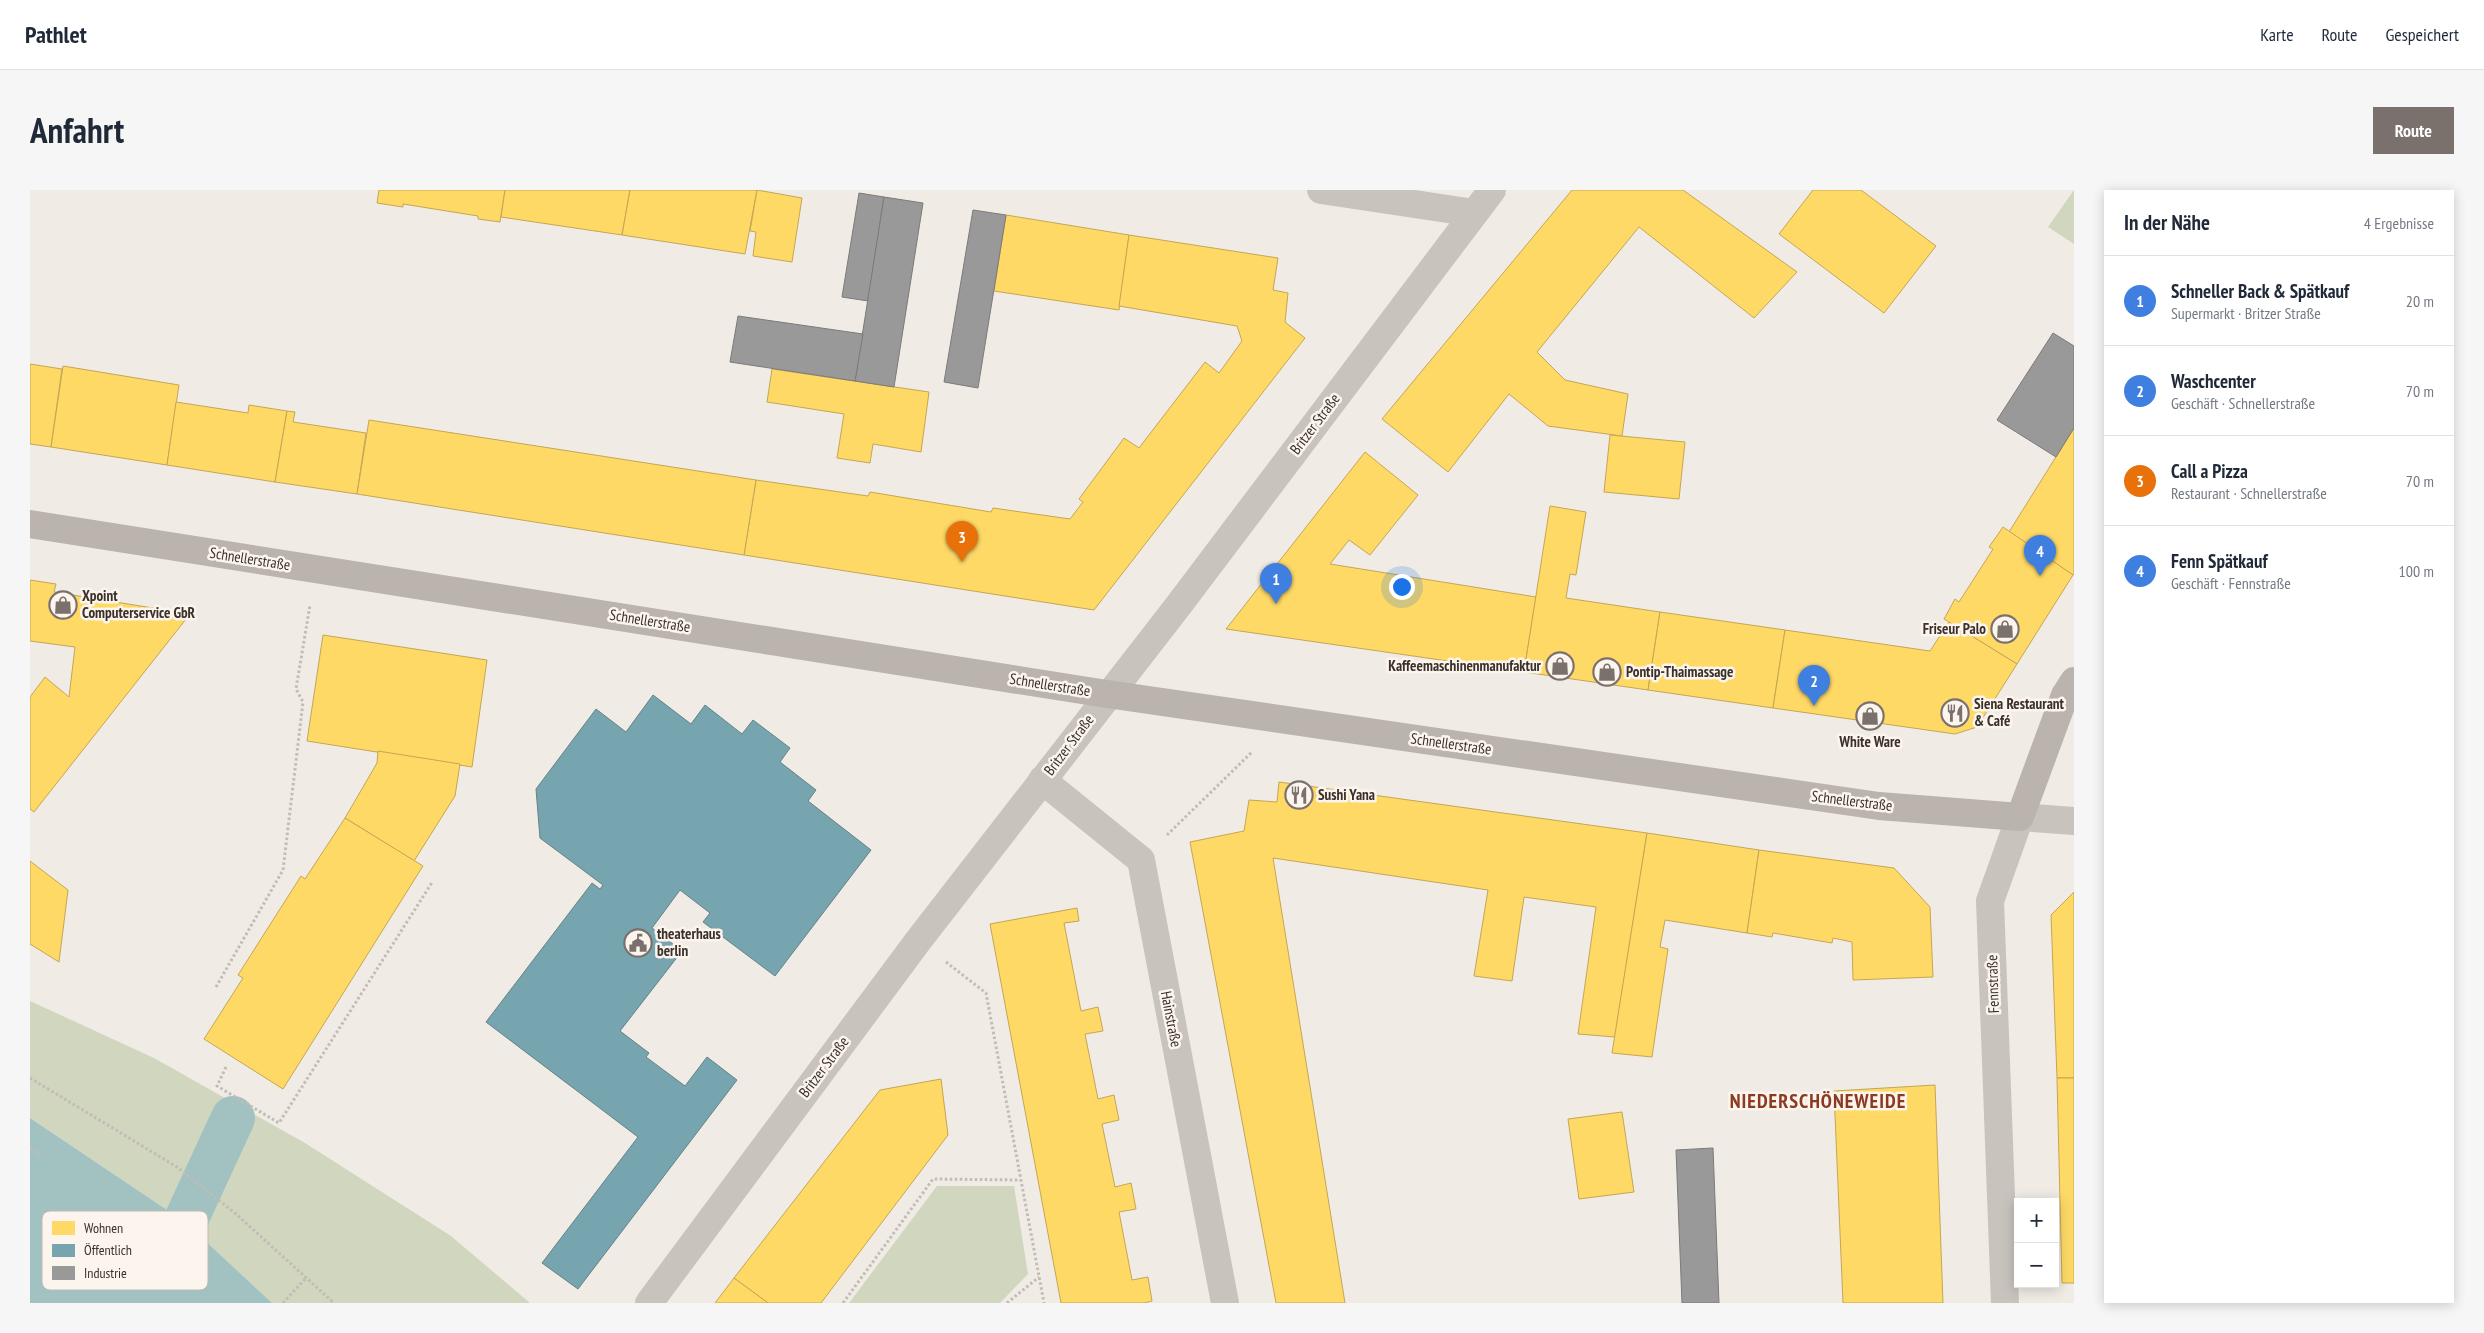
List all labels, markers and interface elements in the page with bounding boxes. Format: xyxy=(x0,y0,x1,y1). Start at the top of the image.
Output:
text: Pathlet xyxy=(25,19,87,50)
text: Karte xyxy=(2260,23,2294,46)
text: Route xyxy=(2322,23,2357,46)
text: Gespeichert xyxy=(2385,23,2459,46)
text: Anfahrt xyxy=(30,107,124,153)
button: Route xyxy=(2373,107,2454,154)
text: In der Nähe xyxy=(2124,209,2210,236)
text: 4 Ergebnisse xyxy=(2364,213,2434,233)
text: Schneller Back & Spätkauf xyxy=(2171,279,2349,303)
text: 1 xyxy=(2136,291,2144,311)
text: 20 m xyxy=(2406,291,2434,311)
text: Supermarkt · Britzer Straße xyxy=(2171,303,2321,323)
text: Waschcenter xyxy=(2171,369,2256,393)
text: 2 xyxy=(2136,381,2144,401)
text: 70 m xyxy=(2406,381,2434,401)
street label: Britzer Straße xyxy=(1286,389,1344,458)
text: Geschäft · Schnellerstraße xyxy=(2171,393,2315,413)
text: Call a Pizza xyxy=(2171,459,2248,483)
text: 3 xyxy=(2136,471,2144,491)
text: 70 m xyxy=(2406,471,2434,491)
text: Restaurant · Schnellerstraße xyxy=(2171,483,2327,503)
pin: 3 xyxy=(946,521,978,562)
pin: 4 xyxy=(2024,535,2056,576)
street label: Schnellerstraße xyxy=(208,543,292,574)
text: Fenn Spätkauf xyxy=(2171,549,2267,573)
text: 4 xyxy=(2136,561,2144,581)
text: 100 m xyxy=(2399,561,2434,581)
pin: 1 xyxy=(1260,563,1292,604)
text: Geschäft · Fennstraße xyxy=(2171,573,2291,593)
your location xyxy=(1389,574,1415,600)
place label: Xpoint Computerservice GbR xyxy=(82,586,196,622)
shop icon: Xpoint Computerservice GbR xyxy=(48,590,78,620)
street label: Schnellerstraße xyxy=(608,605,692,636)
shop icon: Friseur Palo xyxy=(1990,614,2020,644)
place label: Friseur Palo xyxy=(1923,619,1986,638)
shop icon: Kaffeemaschinenmanufaktur xyxy=(1545,651,1575,681)
place label: Kaffeemaschinenmanufaktur xyxy=(1388,656,1542,675)
shop icon: Pontip-Thaimassage xyxy=(1592,657,1622,687)
place label: Pontip-Thaimassage xyxy=(1626,662,1733,681)
pin: 2 xyxy=(1798,665,1830,706)
street label: Schnellerstraße xyxy=(1008,669,1092,700)
place label: Siena Restaurant & Café xyxy=(1974,694,2065,730)
restaurant icon: Siena Restaurant & Café xyxy=(1940,698,1970,728)
shop icon: White Ware xyxy=(1855,701,1885,731)
street label: Britzer Straße xyxy=(1040,710,1098,779)
street label: Schnellerstraße xyxy=(1410,728,1493,759)
place label: White Ware xyxy=(1838,732,1901,751)
restaurant icon: Sushi Yana xyxy=(1284,780,1314,810)
place label: Sushi Yana xyxy=(1318,785,1375,804)
street label: Schnellerstraße xyxy=(1811,786,1894,815)
place label: theaterhaus berlin xyxy=(657,924,721,960)
public building icon: theaterhaus berlin xyxy=(623,928,653,958)
street label: Fennstraße xyxy=(1982,955,2003,1014)
street label: Hainstraße xyxy=(1157,989,1186,1049)
street label: Britzer Straße xyxy=(795,1032,853,1101)
district label: NIEDERSCHÖNEWEIDE xyxy=(1730,1088,1906,1114)
map controls xyxy=(2014,1198,2059,1288)
button: + xyxy=(2014,1198,2059,1243)
legend xyxy=(42,1211,208,1290)
text: Wohnen xyxy=(84,1219,123,1237)
text: Öffentlich xyxy=(84,1241,132,1259)
button: − xyxy=(2014,1243,2059,1288)
text: Industrie xyxy=(84,1264,127,1282)

